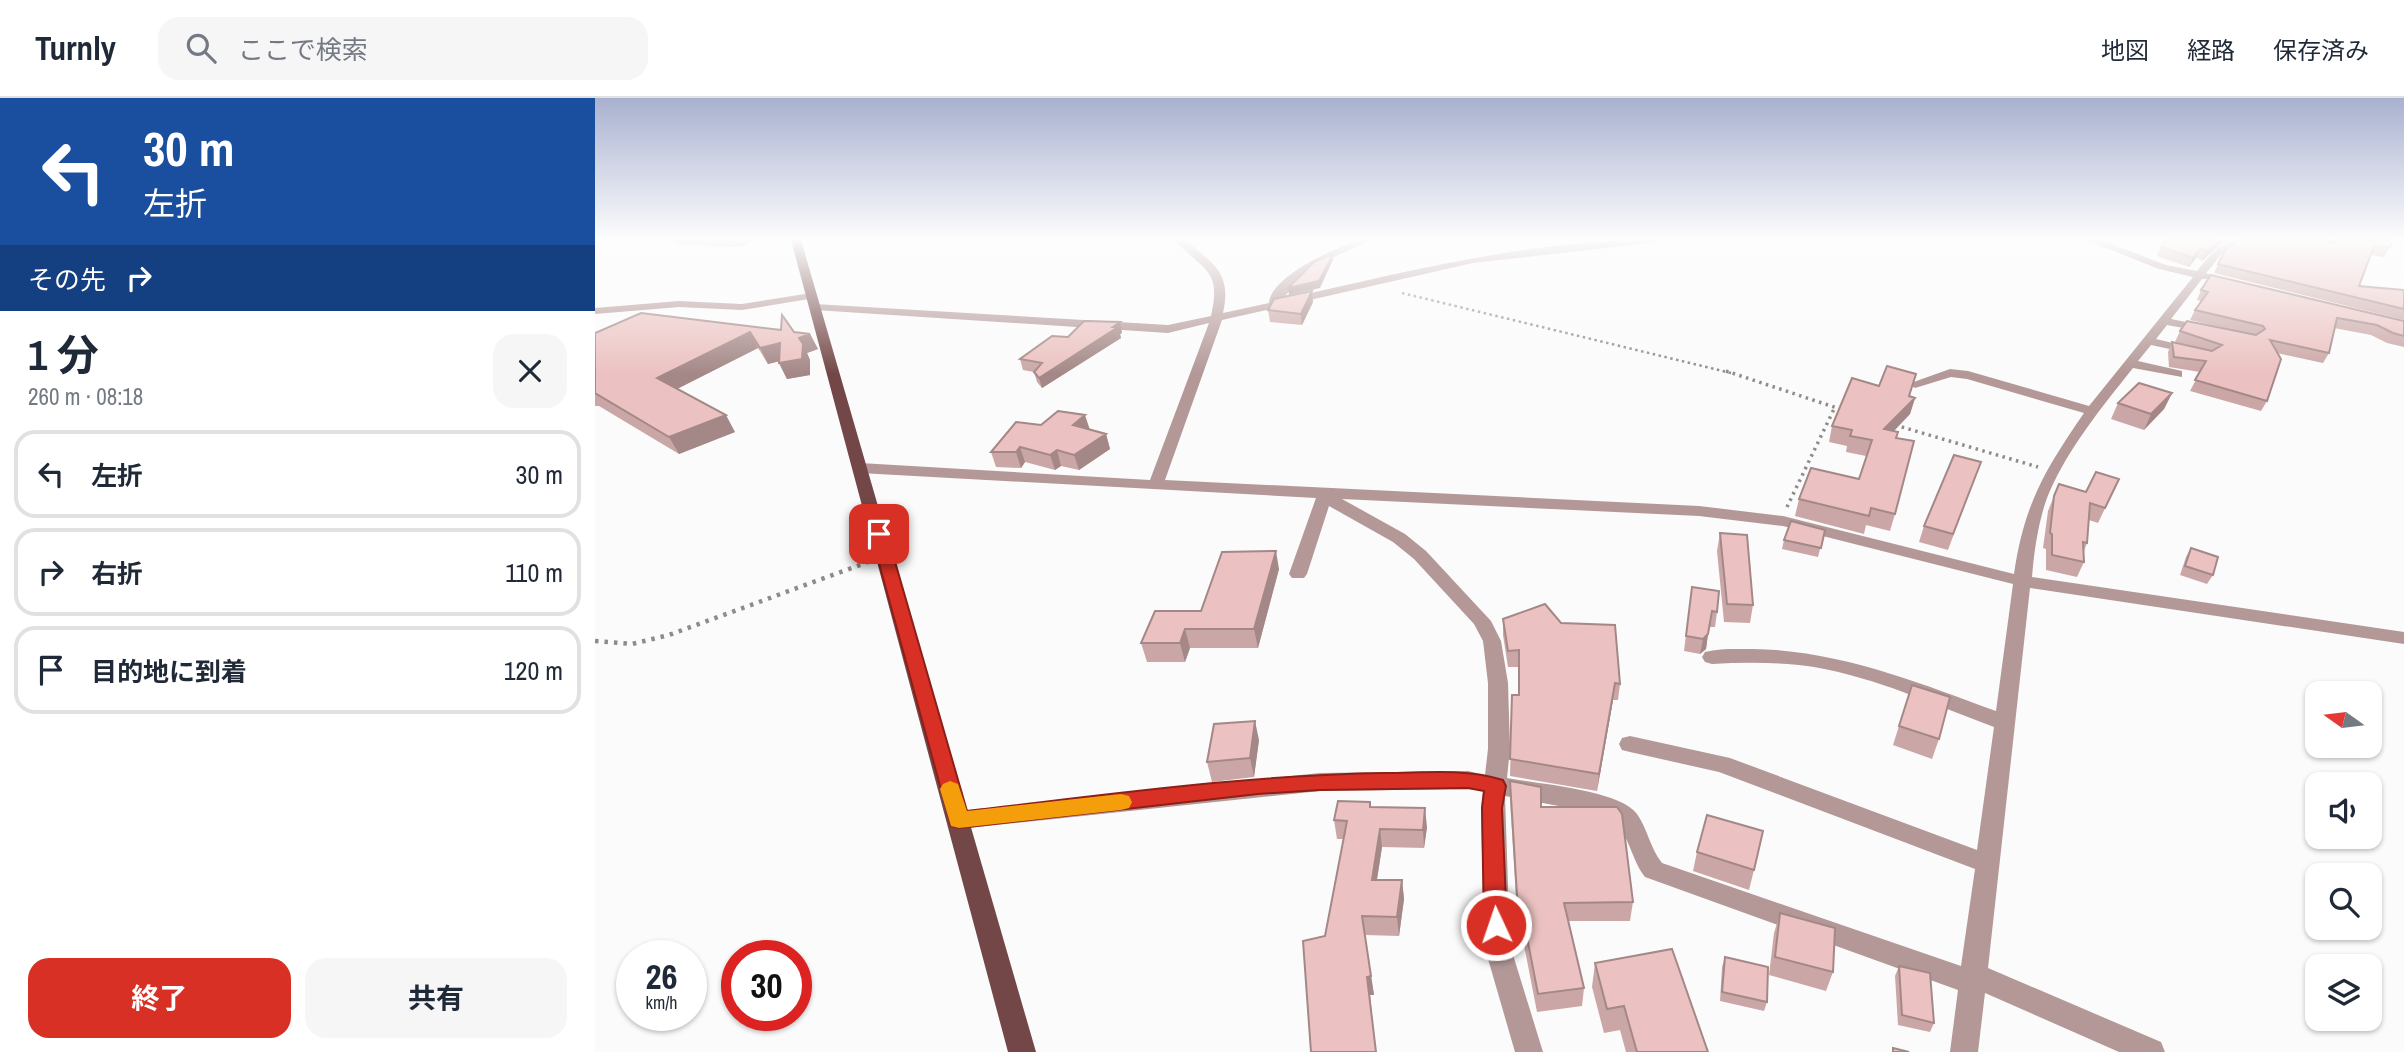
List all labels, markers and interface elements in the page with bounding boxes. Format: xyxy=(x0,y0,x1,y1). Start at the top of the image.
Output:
search box xyxy=(158,17,648,80)
text: Turnly xyxy=(35,26,116,70)
icon: search xyxy=(182,29,220,67)
text: ここで検索 xyxy=(238,32,368,67)
text: 地図 xyxy=(2101,34,2149,66)
text: 経路 xyxy=(2187,34,2235,66)
text: 保存済み xyxy=(2273,34,2369,66)
text: 30 m xyxy=(143,115,235,181)
icon: left xyxy=(28,126,119,217)
text: 左折 xyxy=(143,182,207,225)
icon: right xyxy=(120,259,158,297)
text: その先 xyxy=(28,262,106,297)
text: 1 分 xyxy=(28,327,99,383)
button: close xyxy=(493,334,567,408)
text: 260 m · 08:18 xyxy=(28,381,143,412)
icon: left xyxy=(32,455,70,493)
text: 30 m xyxy=(516,457,563,492)
text: 左折 xyxy=(91,458,143,493)
pin xyxy=(849,504,909,564)
icon: arrive xyxy=(860,515,898,553)
icon: right xyxy=(32,553,70,591)
text: 110 m xyxy=(505,555,563,590)
text: 右折 xyxy=(91,556,143,591)
icon: arrive xyxy=(32,651,70,689)
text: 120 m xyxy=(504,653,563,688)
text: 目的地に到着 xyxy=(91,654,247,689)
north arrow xyxy=(2305,681,2382,758)
map controls xyxy=(2305,681,2382,1031)
button: sound xyxy=(2305,772,2382,849)
button: search xyxy=(2305,863,2382,940)
position arrow xyxy=(1459,888,1533,962)
speed limit sign: 30 xyxy=(721,940,812,1031)
text: 26 xyxy=(646,953,677,1000)
button: layers xyxy=(2305,954,2382,1031)
button: 終了 xyxy=(28,958,291,1038)
button: 共有 xyxy=(305,958,567,1038)
text: km/h xyxy=(646,990,678,1015)

